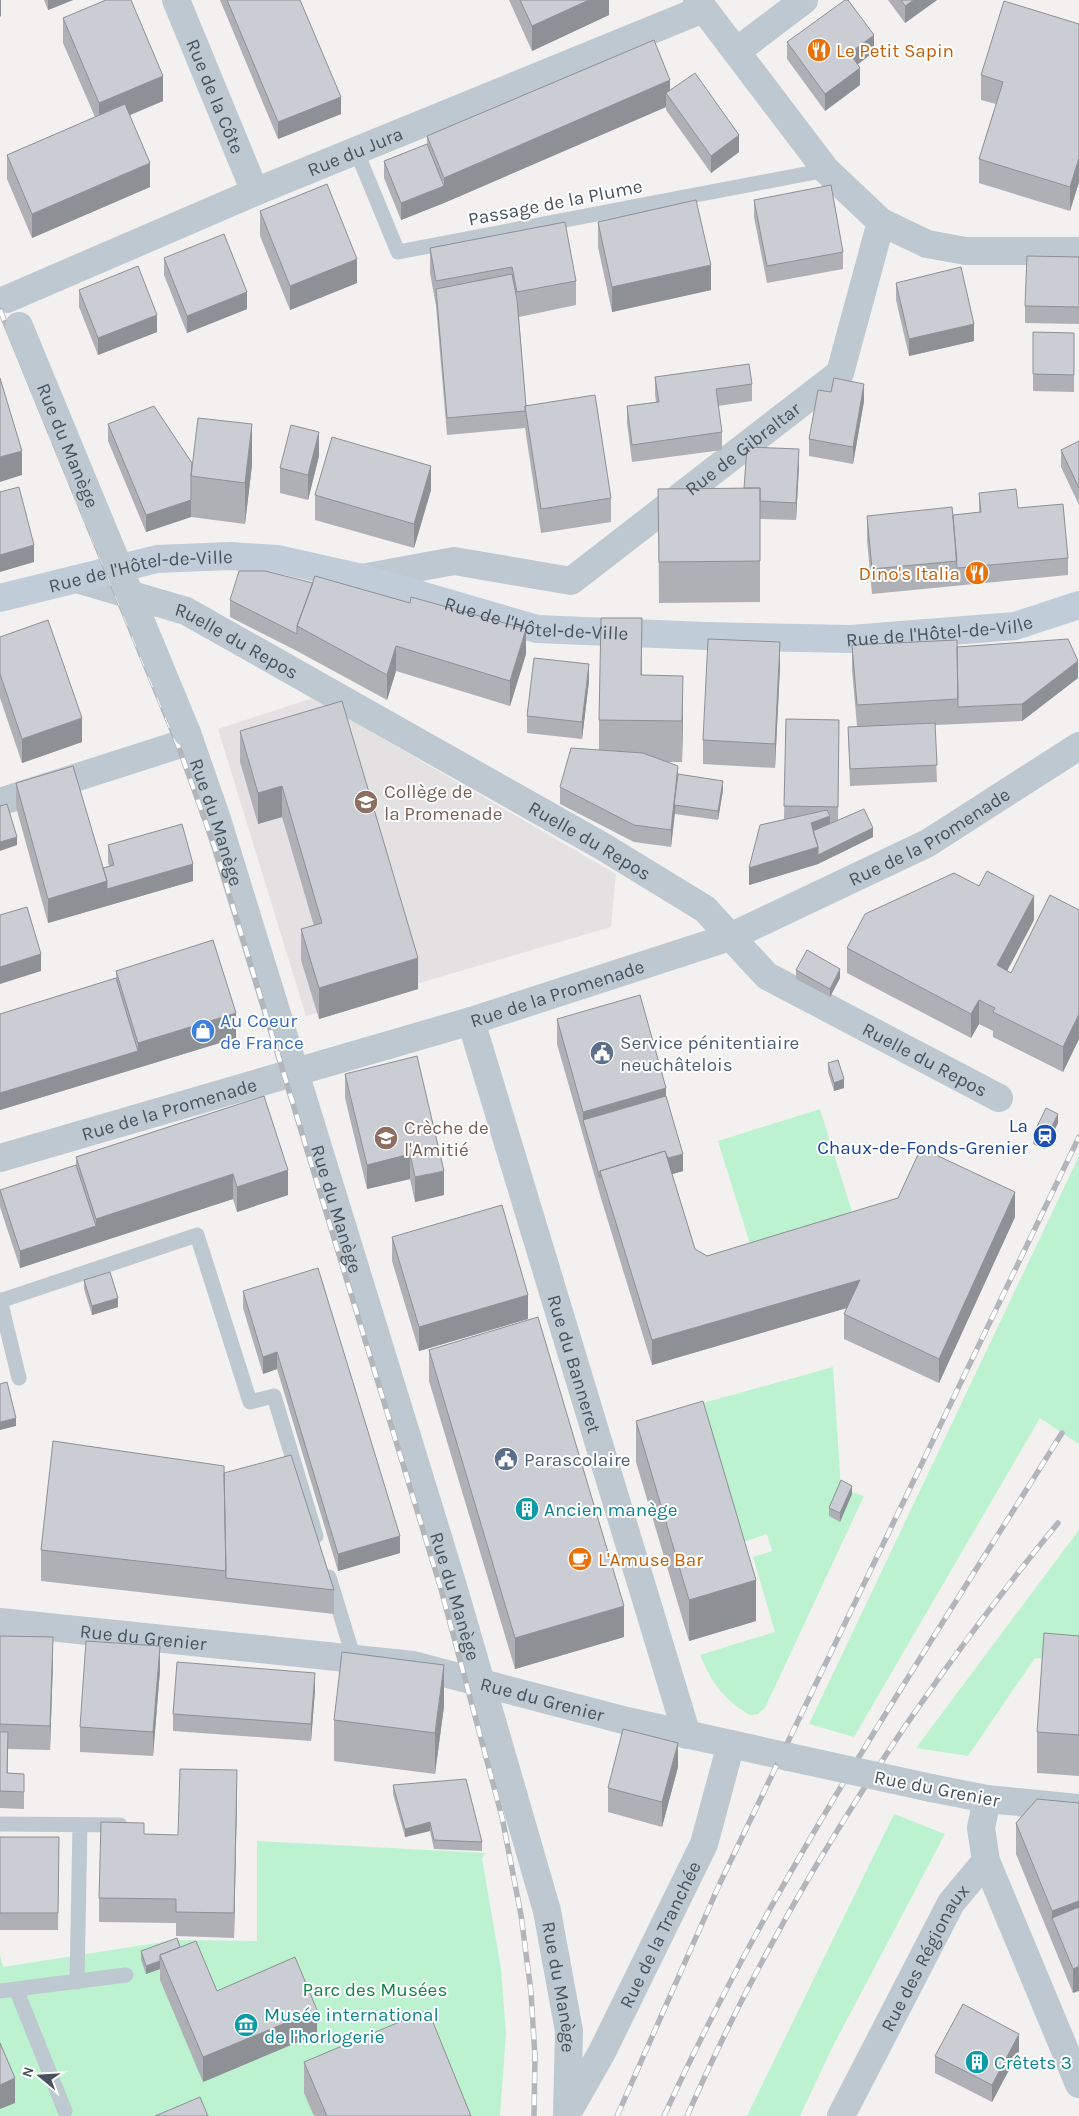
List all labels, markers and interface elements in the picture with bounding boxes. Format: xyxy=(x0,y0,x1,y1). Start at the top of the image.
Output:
street label: Rue de la Côte xyxy=(181,36,248,157)
restaurant icon: Le Petit Sapin xyxy=(806,37,832,63)
place label: Le Petit Sapin xyxy=(836,40,954,62)
street label: Rue du Jura xyxy=(304,123,406,181)
street label: Passage de la Plume xyxy=(466,175,644,231)
street label: Rue du Manège xyxy=(32,380,103,511)
street label: Rue de Gibraltar xyxy=(681,398,805,501)
street label: Rue de l'Hôtel-de-Ville xyxy=(46,546,233,598)
restaurant icon: Dino's Italia xyxy=(964,560,990,586)
place label: Dino's Italia xyxy=(859,563,960,585)
street label: Rue de l'Hôtel-de-Ville xyxy=(442,593,629,645)
street label: Ruelle du Repos xyxy=(172,598,302,684)
street label: Rue de l'Hôtel-de-Ville xyxy=(845,611,1036,651)
street label: Rue du Manège xyxy=(185,756,247,889)
place label: Collège de la Promenade xyxy=(384,781,503,825)
street label: Rue de la Promenade xyxy=(845,783,1014,891)
school or university icon: Collège de la Promenade xyxy=(353,789,379,815)
street label: Ruelle du Repos xyxy=(524,797,655,885)
street label: Rue de la Promenade xyxy=(468,956,647,1033)
place label: Au Coeur de France xyxy=(220,1010,304,1054)
shop icon: Au Coeur de France xyxy=(190,1018,216,1044)
street label: Ruelle du Repos xyxy=(858,1018,991,1102)
place label: Service pénitentiaire neuchâtelois xyxy=(620,1032,799,1076)
public building icon: Service pénitentiaire neuchâtelois xyxy=(589,1040,615,1066)
street label: Rue de la Promenade xyxy=(79,1074,260,1146)
place label: La Chaux-de-Fonds-Grenier xyxy=(817,1115,1028,1159)
place label: Crèche de l'Amitié xyxy=(404,1117,489,1161)
station icon: La Chaux-de-Fonds-Grenier xyxy=(1032,1123,1058,1149)
school or university icon: Crèche de l'Amitié xyxy=(373,1125,399,1151)
street label: Rue du Manège xyxy=(306,1142,366,1276)
street label: Rue du Banneret xyxy=(542,1292,605,1436)
public building icon: Parascolaire xyxy=(493,1446,519,1472)
place label: Parascolaire xyxy=(524,1449,631,1471)
building icon: Ancien manège xyxy=(514,1496,540,1522)
place label: Ancien manège xyxy=(544,1499,678,1521)
street label: Rue du Manège xyxy=(425,1529,484,1663)
cafe icon: L'Amuse Bar xyxy=(567,1546,593,1572)
place label: L'Amuse Bar xyxy=(598,1549,703,1571)
street label: Rue du Grenier xyxy=(79,1620,208,1655)
street label: Rue du Grenier xyxy=(478,1673,607,1727)
street label: Rue du Grenier xyxy=(872,1766,1002,1812)
street label: Rue de la Tranchée xyxy=(615,1858,706,2012)
street label: Rue des Régionaux xyxy=(877,1880,974,2035)
street label: Rue du Manège xyxy=(537,1920,579,2053)
park label: Parc des Musées xyxy=(303,1979,447,2001)
place label: Musée international de l'horlogerie xyxy=(264,2004,439,2048)
museum icon: Musée international de l'horlogerie xyxy=(233,2012,259,2038)
building icon: Crêtets 3 xyxy=(964,2049,990,2075)
north arrow xyxy=(15,2051,65,2101)
place label: Crêtets 3 xyxy=(994,2052,1072,2074)
text: N xyxy=(18,2065,38,2080)

